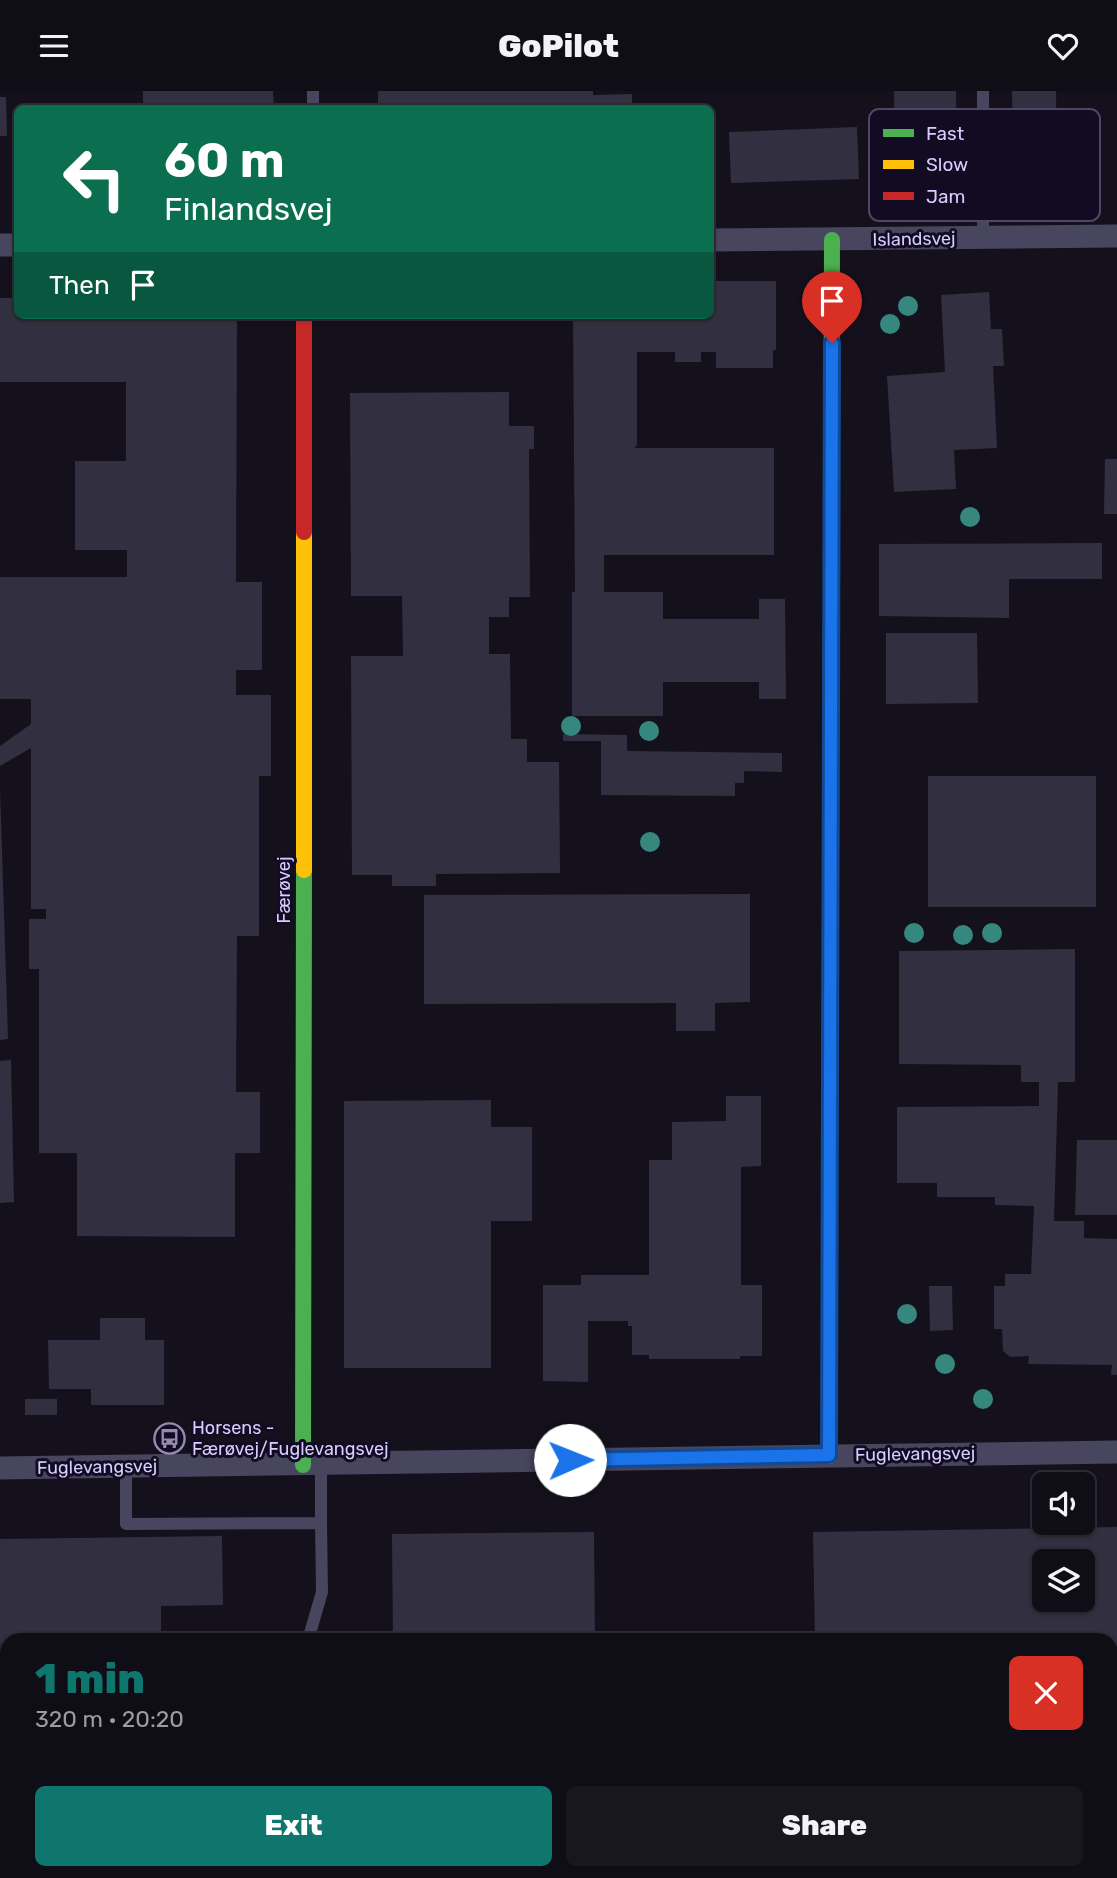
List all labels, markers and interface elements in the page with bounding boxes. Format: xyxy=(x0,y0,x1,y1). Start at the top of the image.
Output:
icon: menu xyxy=(35,27,73,65)
text: GoPilot xyxy=(498,27,619,65)
icon: heart xyxy=(1044,27,1082,65)
legend xyxy=(869,109,1100,221)
text: Fast xyxy=(926,122,965,145)
text: 60 m xyxy=(164,131,285,189)
icon: left xyxy=(49,133,140,224)
text: Slow xyxy=(926,153,968,176)
text: Jam xyxy=(926,185,965,208)
text: Finlandsvej xyxy=(164,190,333,228)
street label: Islandsvej xyxy=(872,227,956,251)
icon: arrive xyxy=(124,266,162,304)
text: Then xyxy=(49,270,110,301)
pin xyxy=(802,271,862,343)
icon: arrive xyxy=(813,282,851,320)
street label: Færøvej xyxy=(273,857,295,924)
place label: Horsens - Færøvej/Fuglevangsvej xyxy=(192,1417,389,1460)
bus stop icon: Horsens - Færøvej/Fuglevangsvej xyxy=(152,1421,186,1455)
position arrow xyxy=(533,1423,607,1497)
street label: Fuglevangsvej xyxy=(855,1442,975,1466)
street label: Fuglevangsvej xyxy=(37,1455,157,1479)
map controls xyxy=(1032,1472,1095,1612)
button: sound xyxy=(1032,1472,1095,1535)
button: layers xyxy=(1032,1549,1095,1612)
text: 1 min xyxy=(35,1654,145,1704)
button: close xyxy=(1009,1656,1083,1730)
text: 320 m · 20:20 xyxy=(35,1705,184,1733)
button: Exit xyxy=(35,1786,552,1866)
button: Share xyxy=(566,1786,1083,1866)

